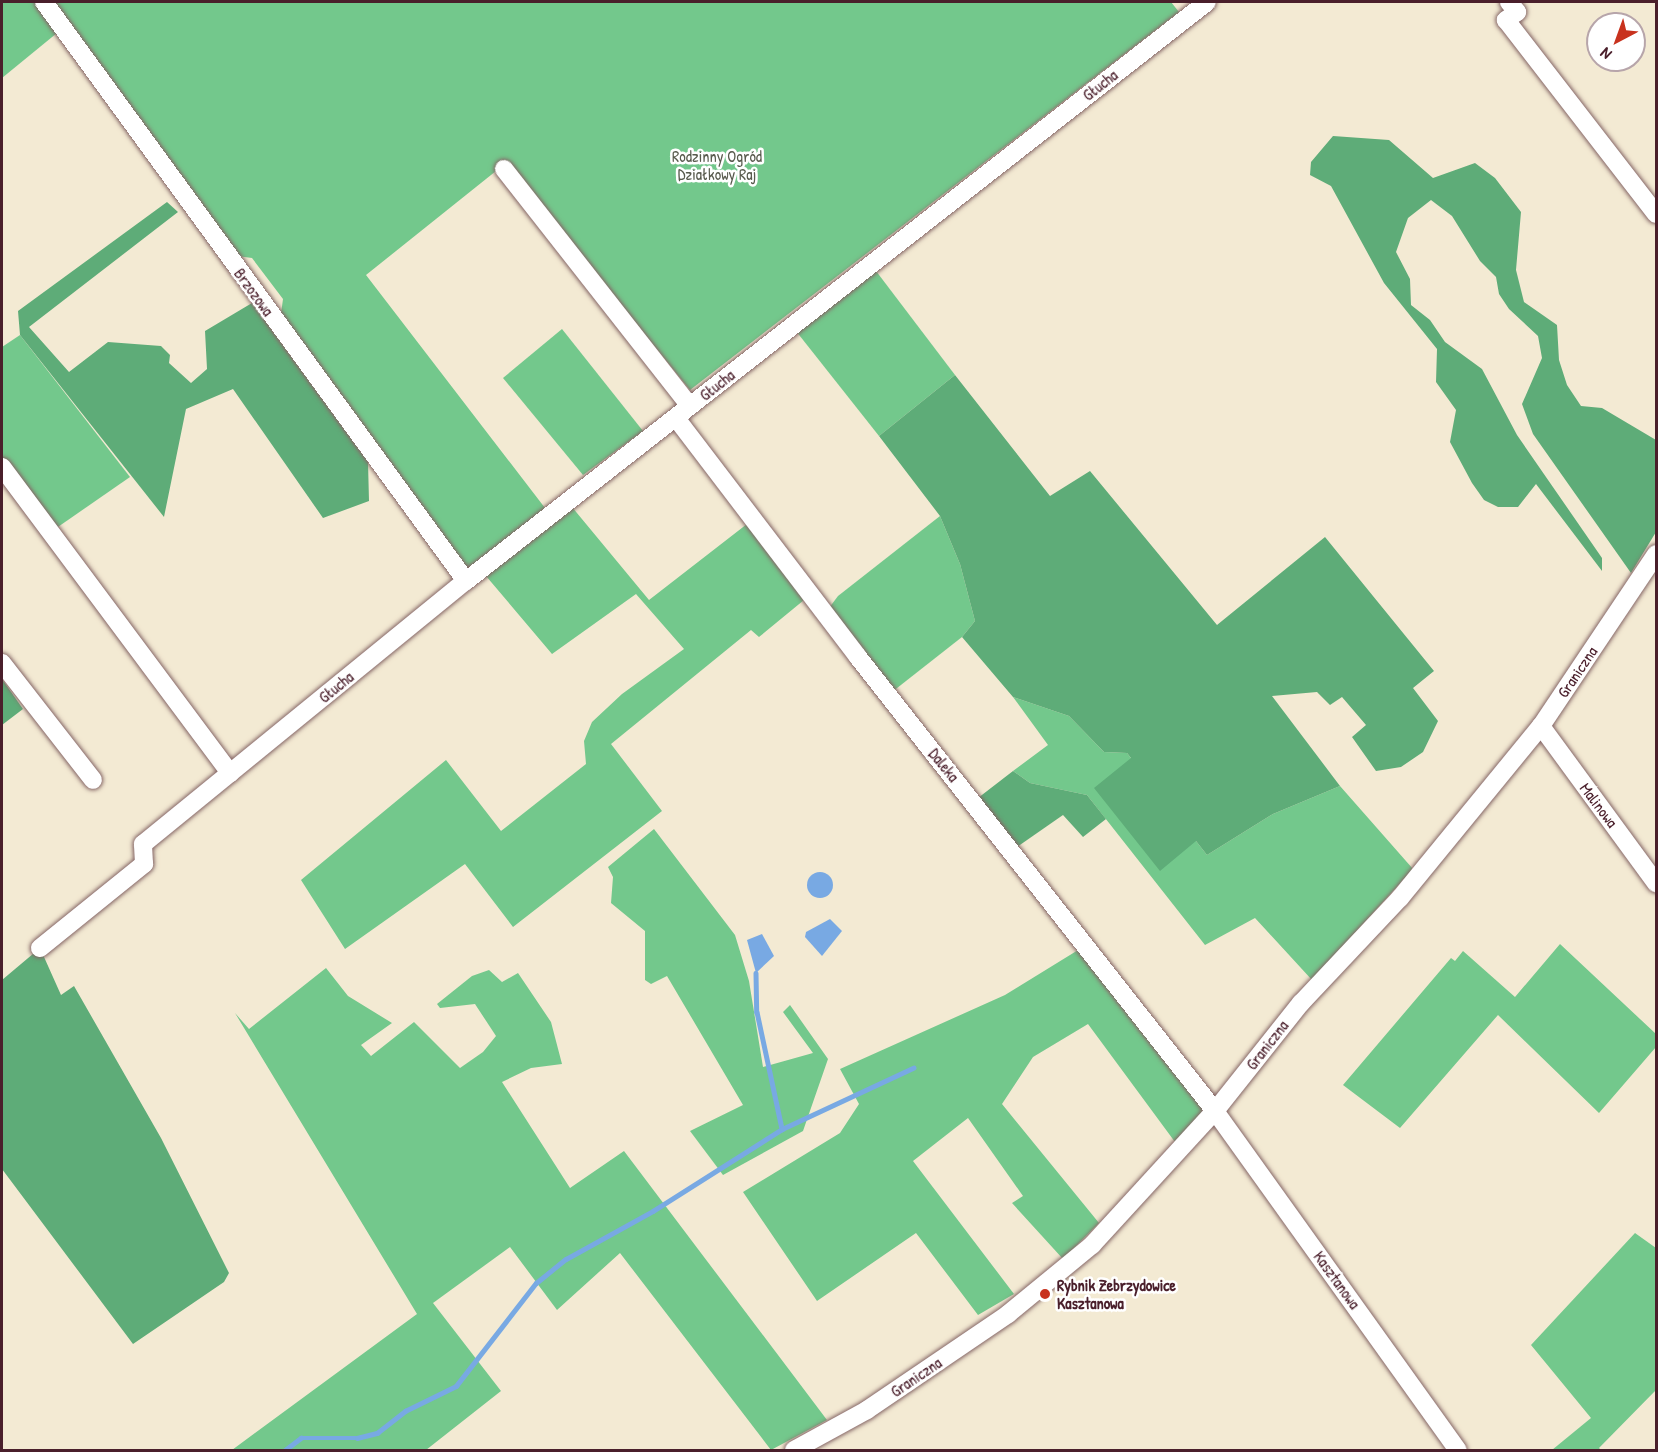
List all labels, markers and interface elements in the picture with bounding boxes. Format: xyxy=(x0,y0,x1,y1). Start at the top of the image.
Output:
north arrow xyxy=(1586,12,1646,72)
text: N xyxy=(1595,43,1616,65)
street label: Głucha xyxy=(1079,65,1121,105)
park label: Rodzinny Ogród Działkowy Raj xyxy=(672,146,762,184)
street label: Brzozowa xyxy=(230,264,278,320)
street label: Głucha xyxy=(696,365,738,405)
street label: Graniczna xyxy=(1553,643,1601,701)
street label: Głucha xyxy=(315,667,357,707)
street label: Daleka xyxy=(925,744,963,786)
street label: Malinowa xyxy=(1576,779,1622,831)
street label: Graniczna xyxy=(1242,1016,1292,1074)
street label: Kasztanowa xyxy=(1310,1247,1364,1313)
place label: Rybnik Zebrzydowice Kasztanowa xyxy=(1057,1275,1176,1313)
marker: Rybnik Zebrzydowice Kasztanowa xyxy=(1038,1287,1052,1301)
street label: Graniczna xyxy=(887,1353,945,1401)

